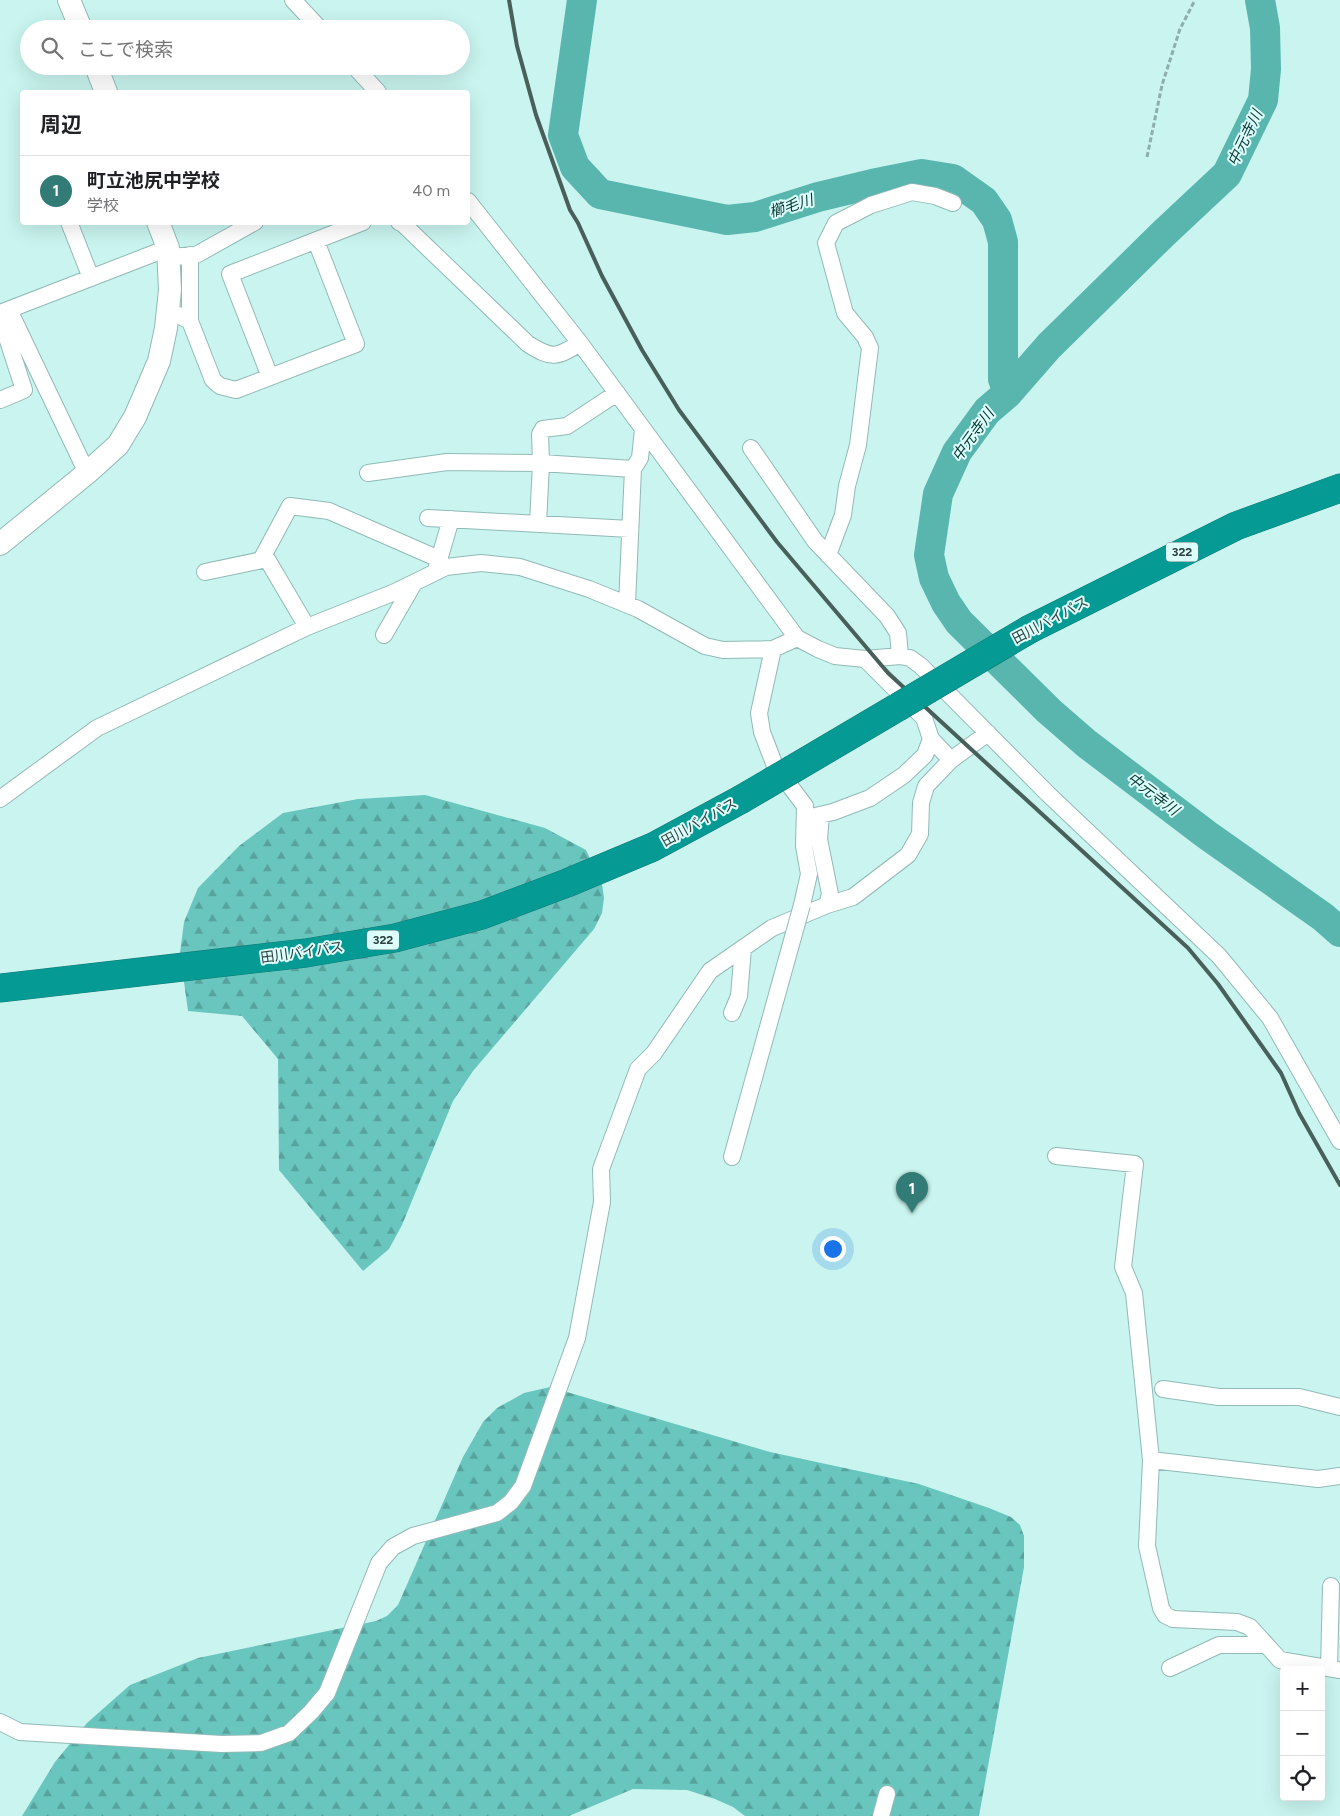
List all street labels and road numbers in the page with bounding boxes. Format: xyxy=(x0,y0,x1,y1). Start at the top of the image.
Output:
road number: 322 xyxy=(1166,542,1198,562)
street label: 田川バイパス xyxy=(1009,593,1091,648)
street label: 田川バイパス xyxy=(659,795,740,850)
road number: 322 xyxy=(367,930,399,950)
street label: 田川バイパス xyxy=(259,938,345,967)

